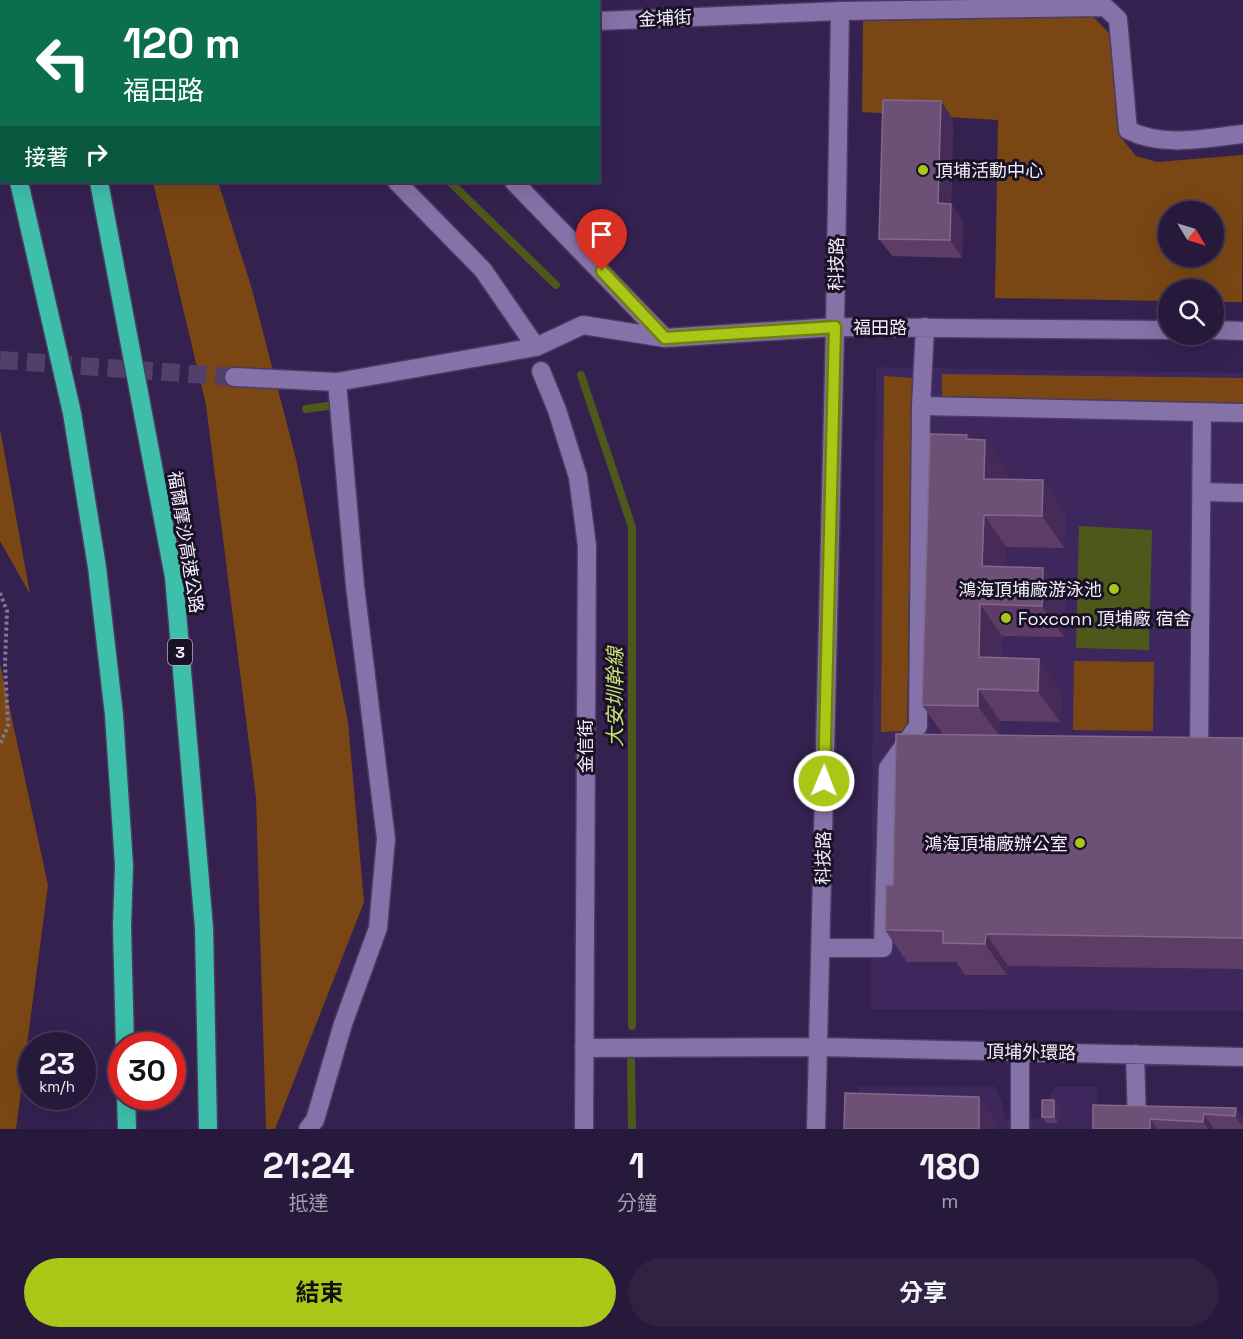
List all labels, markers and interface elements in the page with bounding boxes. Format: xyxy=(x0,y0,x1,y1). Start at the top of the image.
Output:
street label: 金埔街 xyxy=(637,5,693,31)
text: 120 m xyxy=(123,17,241,70)
icon: left xyxy=(24,24,102,102)
text: 福田路 xyxy=(123,73,204,108)
icon: right xyxy=(80,138,113,171)
text: 接著 xyxy=(24,143,68,171)
place label: 頂埔活動中心 xyxy=(935,159,1043,182)
marker: 頂埔活動中心 xyxy=(916,163,930,177)
north arrow xyxy=(1158,201,1224,267)
map controls xyxy=(1158,201,1224,345)
pin xyxy=(576,209,627,271)
icon: arrive xyxy=(585,218,618,251)
street label: 科技路 xyxy=(824,237,848,291)
button: search xyxy=(1158,279,1224,345)
street label: 福田路 xyxy=(853,316,907,339)
street label: 福爾摩沙高速公路 xyxy=(163,469,209,615)
place label: 鴻海頂埔廠游泳池 xyxy=(958,578,1102,601)
marker: 鴻海頂埔廠游泳池 xyxy=(1107,582,1121,596)
place label: Foxconn 頂埔廠 宿舍 xyxy=(1018,607,1191,630)
marker: Foxconn 頂埔廠 宿舍 xyxy=(999,611,1013,625)
road number: 3 xyxy=(168,639,192,665)
water label: 大安圳幹線 xyxy=(602,645,628,747)
street label: 金信街 xyxy=(574,719,597,773)
position arrow xyxy=(792,749,856,813)
street label: 科技路 xyxy=(811,831,835,885)
place label: 鴻海頂埔廠辦公室 xyxy=(924,832,1068,855)
marker: 鴻海頂埔廠辦公室 xyxy=(1073,836,1087,850)
speed limit sign: 30 xyxy=(108,1032,186,1110)
street label: 頂埔外環路 xyxy=(986,1040,1076,1064)
text: 23 xyxy=(39,1044,75,1083)
text: km/h xyxy=(39,1077,75,1096)
text: 21:24 xyxy=(262,1143,355,1189)
text: 1 xyxy=(629,1143,645,1189)
text: 180 xyxy=(919,1144,981,1190)
text: m xyxy=(941,1188,959,1214)
text: 抵達 xyxy=(288,1190,328,1216)
text: 分鐘 xyxy=(617,1190,657,1216)
button: 結束 xyxy=(24,1258,616,1327)
button: 分享 xyxy=(628,1258,1219,1327)

